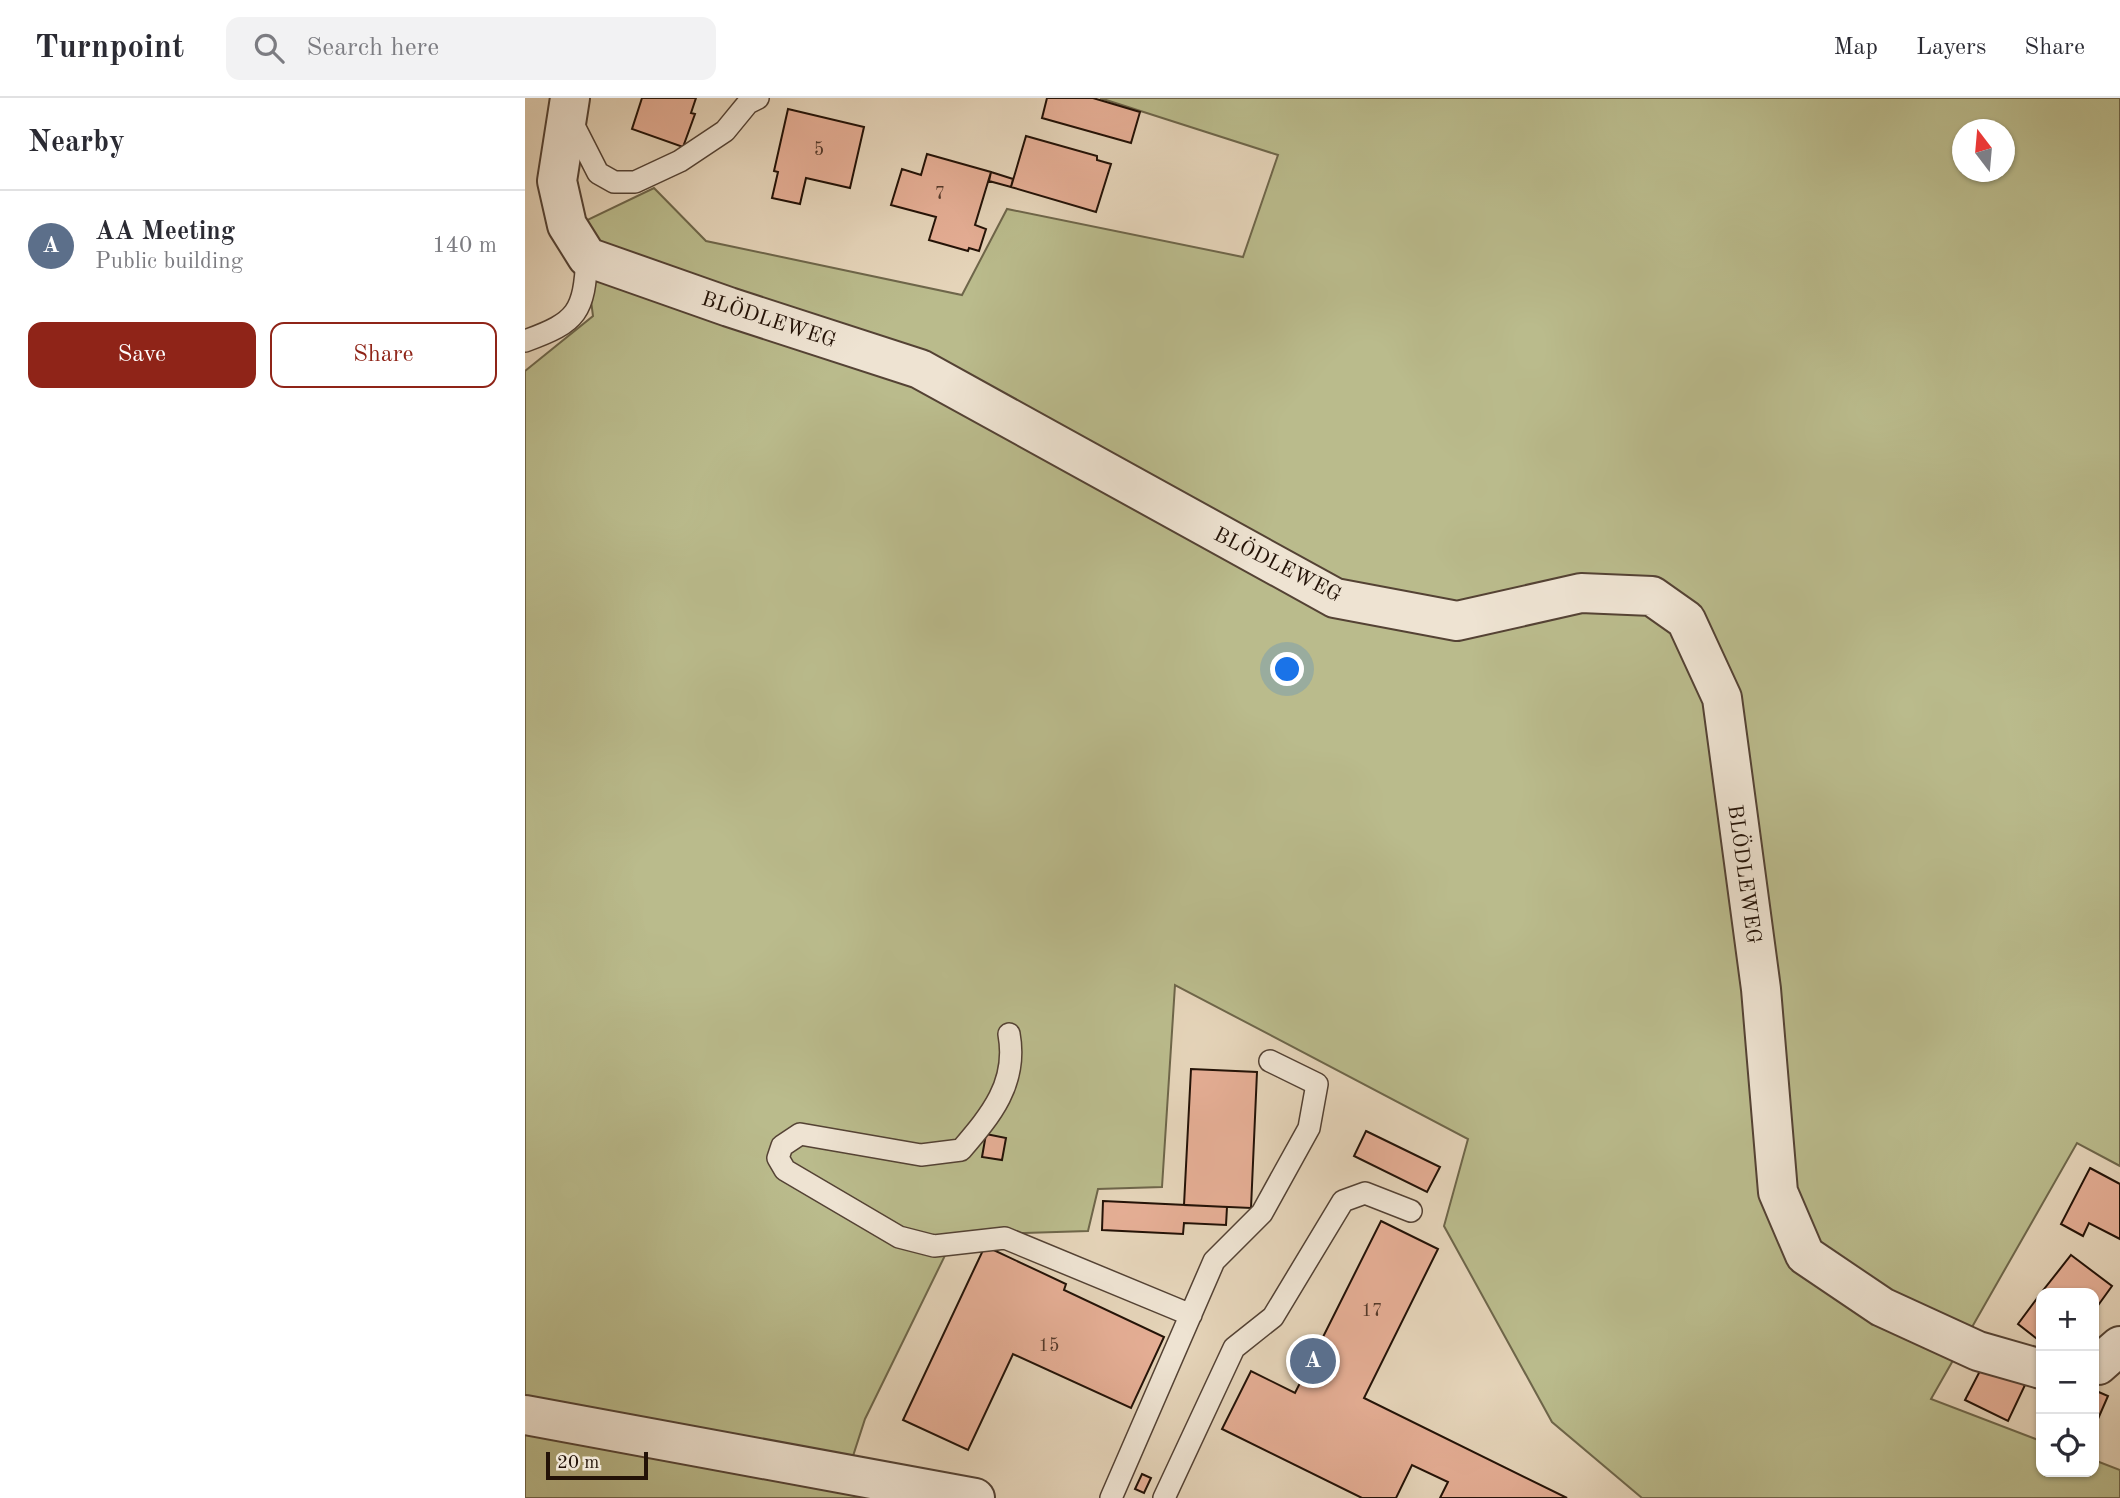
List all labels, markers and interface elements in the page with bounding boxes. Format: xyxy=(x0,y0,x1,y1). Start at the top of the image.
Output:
search box xyxy=(226,17,716,80)
icon: search xyxy=(250,29,288,67)
text: Turnpoint xyxy=(35,32,184,65)
text: Search here xyxy=(306,35,439,61)
text: Map xyxy=(1834,36,1878,60)
text: Layers xyxy=(1916,36,1986,60)
text: Share xyxy=(2024,36,2085,60)
north arrow xyxy=(1952,119,2015,182)
text: Nearby xyxy=(28,128,125,158)
house number: 5 xyxy=(814,141,824,159)
house number: 7 xyxy=(935,185,945,203)
text: AA Meeting xyxy=(95,219,235,245)
text: A xyxy=(42,234,60,257)
text: 140 m xyxy=(432,234,497,257)
text: Public building xyxy=(95,250,243,273)
street label: BLÖDLEWEG xyxy=(699,285,840,352)
button: Save xyxy=(28,322,256,388)
button: Share xyxy=(270,322,497,388)
street label: BLÖDLEWEG xyxy=(1210,521,1346,607)
your location xyxy=(1270,652,1304,686)
street label: BLÖDLEWEG xyxy=(1723,803,1768,945)
map controls xyxy=(2036,1288,2099,1477)
button: + xyxy=(2036,1288,2099,1351)
house number: 17 xyxy=(1362,1302,1382,1320)
pin: A xyxy=(1290,1335,1336,1387)
house number: 15 xyxy=(1039,1337,1059,1355)
button: − xyxy=(2036,1351,2099,1414)
button: locate xyxy=(2036,1414,2099,1477)
scale bar xyxy=(546,1449,647,1481)
text: 20 m xyxy=(557,1454,599,1473)

